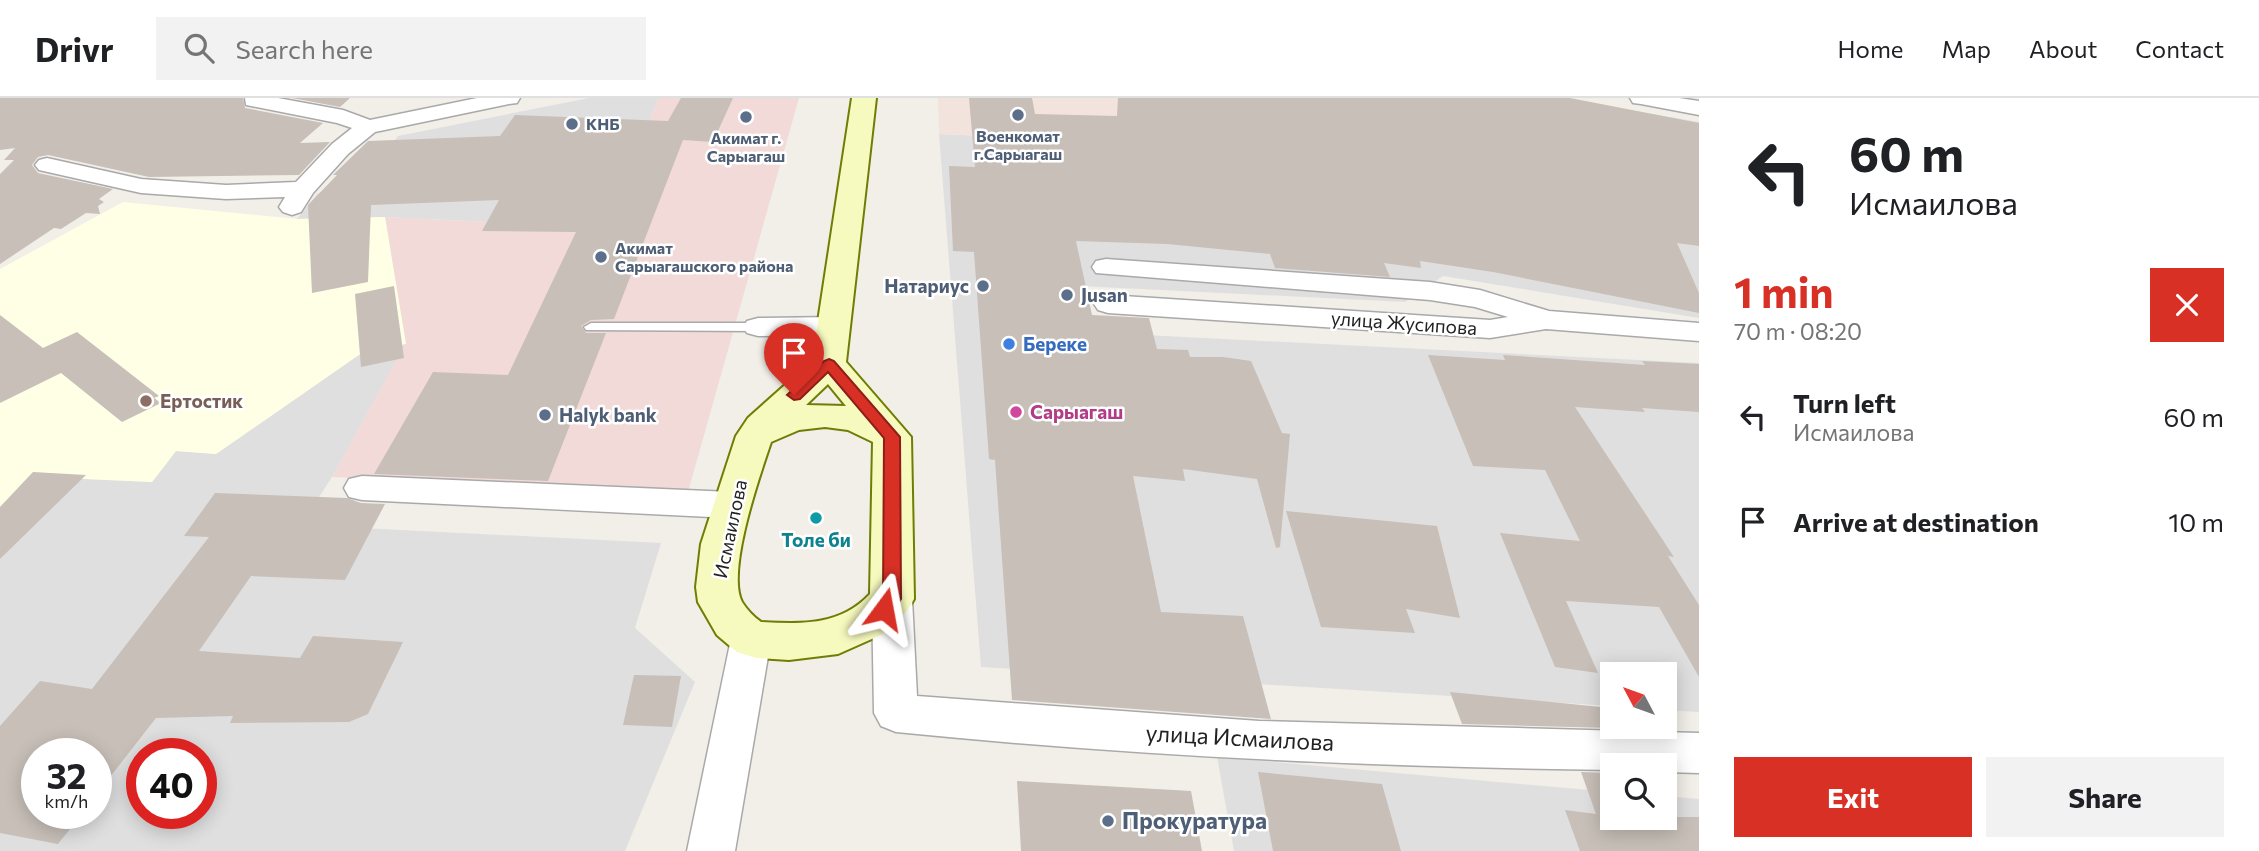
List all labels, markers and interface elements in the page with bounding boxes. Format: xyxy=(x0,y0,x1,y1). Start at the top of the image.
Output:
search box xyxy=(156,17,646,80)
text: Drivr xyxy=(35,28,114,69)
icon: search xyxy=(180,29,218,67)
text: Search here xyxy=(236,33,373,64)
text: Home xyxy=(1838,34,1904,63)
text: Map xyxy=(1942,34,1991,63)
text: About xyxy=(2029,34,2097,63)
text: Contact xyxy=(2135,34,2224,63)
marker: Военкомат г.Сарыагаш xyxy=(1010,107,1026,123)
marker: Акимат г. Сарыагаш xyxy=(738,109,754,125)
place label: КНБ xyxy=(586,114,620,133)
marker: КНБ xyxy=(564,116,580,132)
text: 60 m xyxy=(1849,122,1964,182)
place label: Военкомат г.Сарыагаш xyxy=(974,126,1062,163)
icon: left xyxy=(1734,126,1825,217)
place label: Акимат г. Сарыагаш xyxy=(707,128,785,165)
text: Исмаилова xyxy=(1849,182,2018,222)
place label: Акимат Сарыагашского района xyxy=(615,238,793,275)
marker: Акимат Сарыагашского района xyxy=(593,249,609,265)
text: 1 min xyxy=(1734,265,1834,317)
button: close xyxy=(2150,268,2224,342)
place label: Натариус xyxy=(884,274,969,297)
marker: Натариус xyxy=(975,278,991,294)
place label: Jusan xyxy=(1081,283,1128,306)
marker: Jusan xyxy=(1059,287,1075,303)
street label: улица Жусипова xyxy=(1330,306,1478,339)
text: 70 m · 08:20 xyxy=(1734,317,1862,345)
pin xyxy=(764,323,824,395)
place label: Береке xyxy=(1023,332,1087,355)
icon: arrive xyxy=(775,334,813,372)
marker: Береке xyxy=(1001,336,1017,352)
text: Turn left xyxy=(1793,387,1896,418)
place label: Ертостик xyxy=(160,389,243,412)
marker: Ертостик xyxy=(138,393,154,409)
icon: left xyxy=(1734,398,1772,436)
place label: Сарыагаш xyxy=(1030,400,1123,423)
text: 60 m xyxy=(2164,401,2224,432)
place label: Halyk bank xyxy=(559,403,657,426)
marker: Сарыагаш xyxy=(1008,404,1024,420)
marker: Halyk bank xyxy=(537,407,553,423)
text: Исмаилова xyxy=(1793,418,1914,446)
street label: Исмаилова xyxy=(708,477,751,580)
icon: arrive xyxy=(1734,503,1772,541)
text: Arrive at destination xyxy=(1793,506,2039,537)
text: 10 m xyxy=(2168,506,2224,537)
marker: Толе би xyxy=(808,510,824,526)
place label: Толе би xyxy=(781,528,851,551)
position arrow xyxy=(847,572,921,646)
north arrow xyxy=(1600,662,1676,738)
map controls xyxy=(1600,662,1677,830)
street label: улица Исмаилова xyxy=(1145,718,1335,756)
speed limit sign: 40 xyxy=(126,738,217,829)
text: 32 xyxy=(46,753,87,796)
button: search xyxy=(1600,753,1677,830)
button: Exit xyxy=(1734,757,1972,837)
button: Share xyxy=(1986,757,2224,837)
text: km/h xyxy=(45,790,88,812)
place label: Прокуратура xyxy=(1122,806,1267,834)
marker: Прокуратура xyxy=(1100,813,1116,829)

